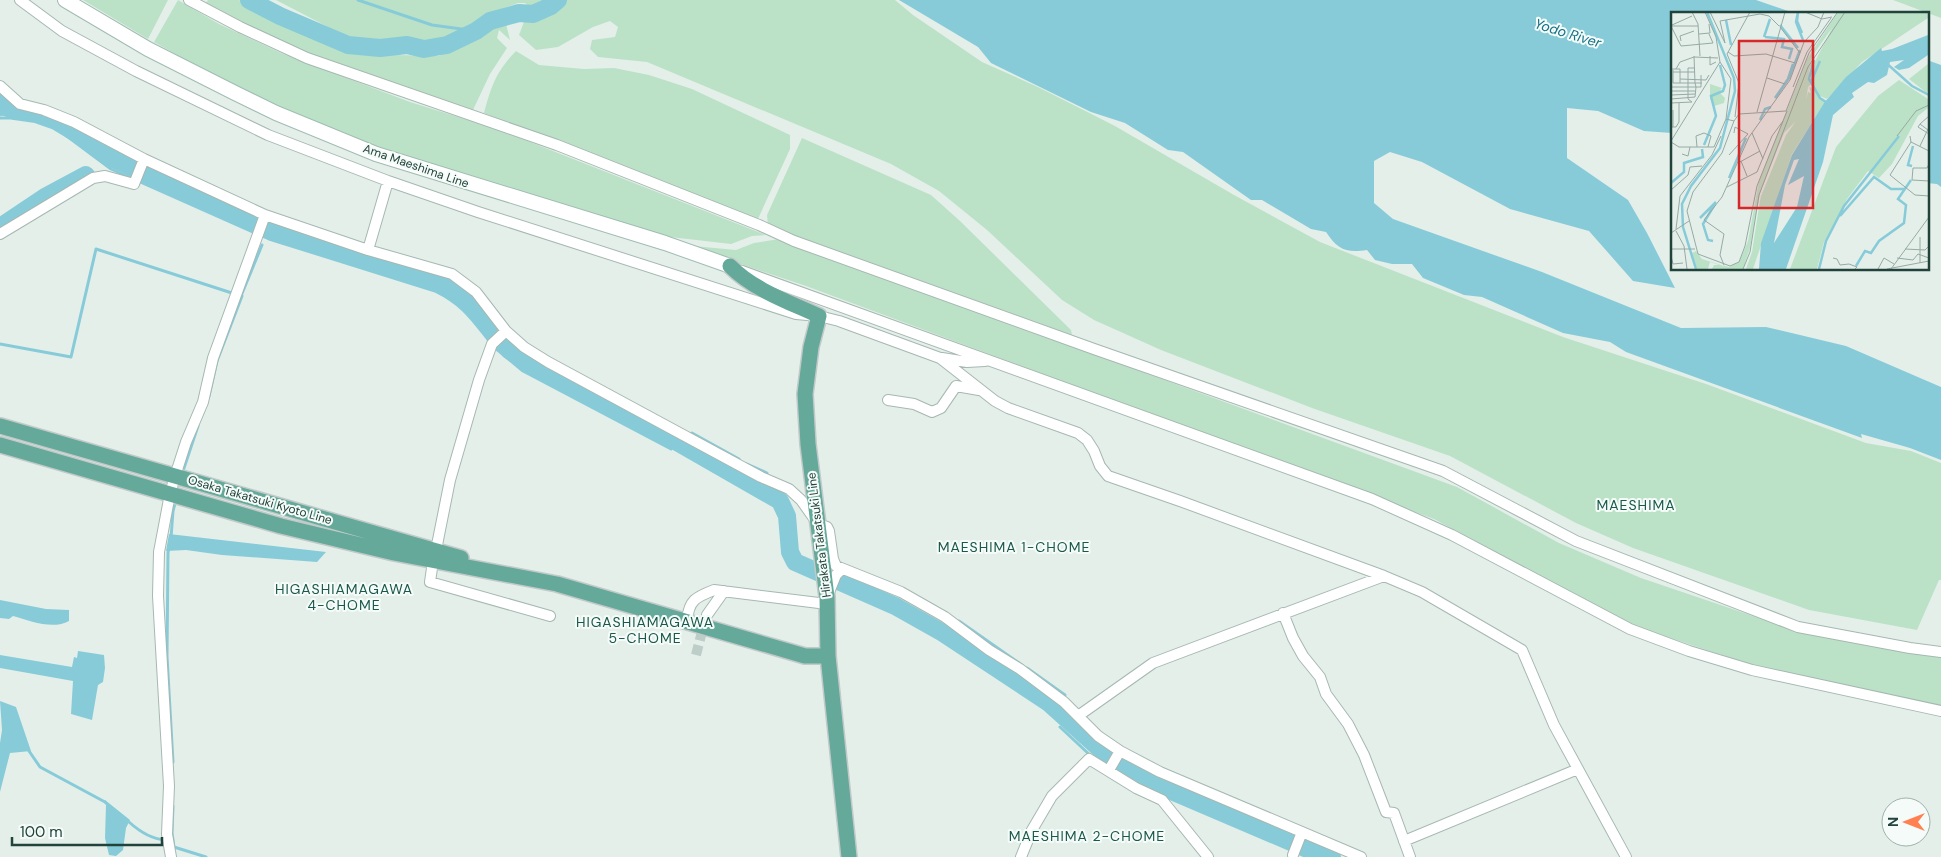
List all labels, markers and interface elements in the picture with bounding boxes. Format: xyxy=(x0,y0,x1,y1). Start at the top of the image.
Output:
inset map xyxy=(1671,12,1928,270)
water label: Yodo River xyxy=(1533,14,1604,52)
street label: Ama Maeshima Line xyxy=(361,140,471,192)
street label: Hirakata Takatsuki Line xyxy=(803,471,835,599)
street label: Osaka Takatsuki Kyoto Line xyxy=(186,472,334,528)
district label: MAESHIMA xyxy=(1597,496,1675,514)
district label: MAESHIMA 1-CHOME xyxy=(938,538,1090,556)
district label: HIGASHIAMAGAWA 4-CHOME xyxy=(275,580,413,614)
district label: HIGASHIAMAGAWA 5-CHOME xyxy=(576,613,714,647)
north arrow xyxy=(1881,797,1931,847)
scale bar xyxy=(12,814,162,846)
text: N xyxy=(1884,817,1902,827)
text: 100 m xyxy=(20,822,63,842)
district label: MAESHIMA 2-CHOME xyxy=(1009,827,1165,845)

